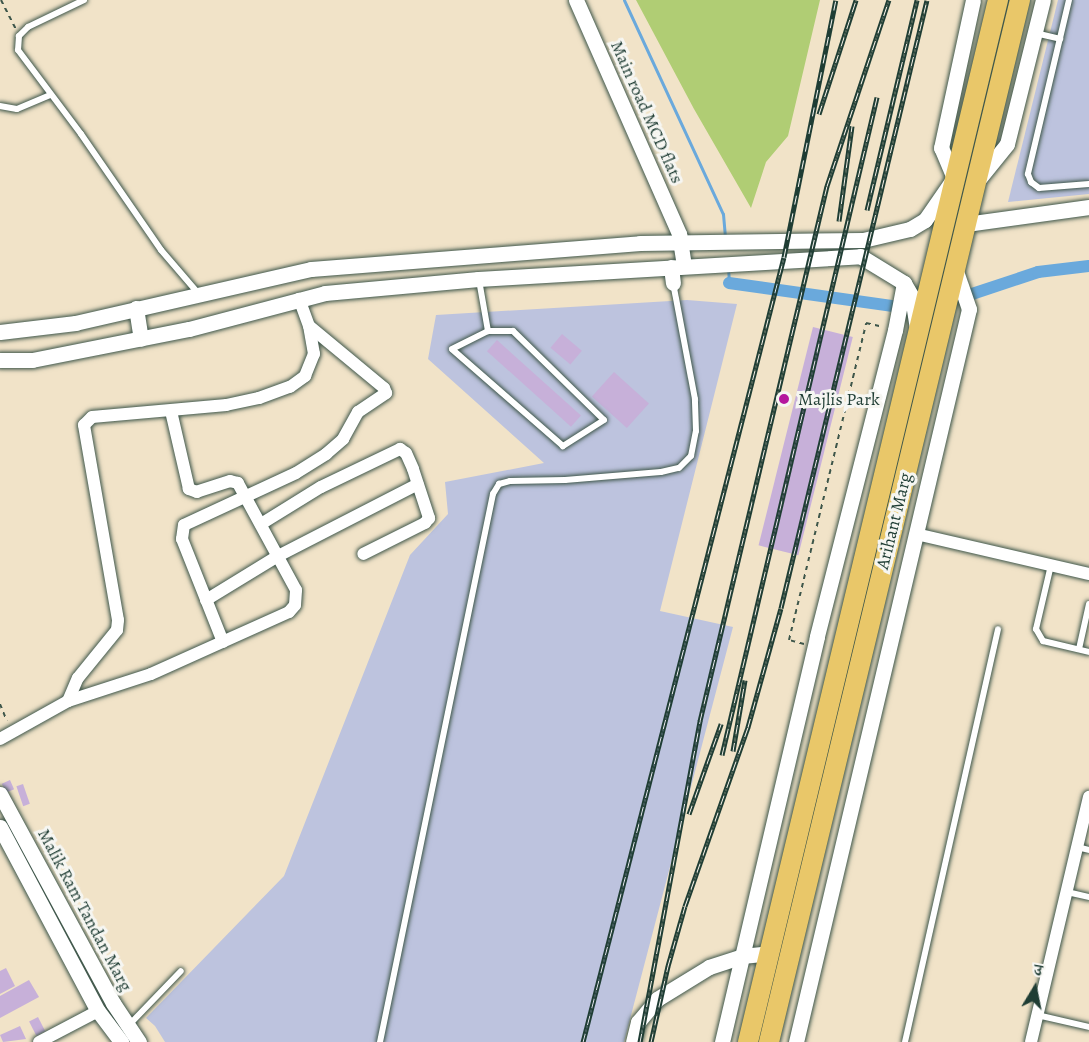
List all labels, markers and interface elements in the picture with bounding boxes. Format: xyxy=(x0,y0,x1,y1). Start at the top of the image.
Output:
street label: Main road MCD flats xyxy=(606,37,688,187)
place label: Majlis Park xyxy=(798,388,880,410)
marker: Majlis Park xyxy=(775,390,793,408)
street label: Arihant Marg xyxy=(872,470,916,572)
street label: Malik Ram Tandan Marg xyxy=(33,825,137,995)
north arrow xyxy=(1005,958,1065,1018)
text: उ xyxy=(1032,959,1044,982)

